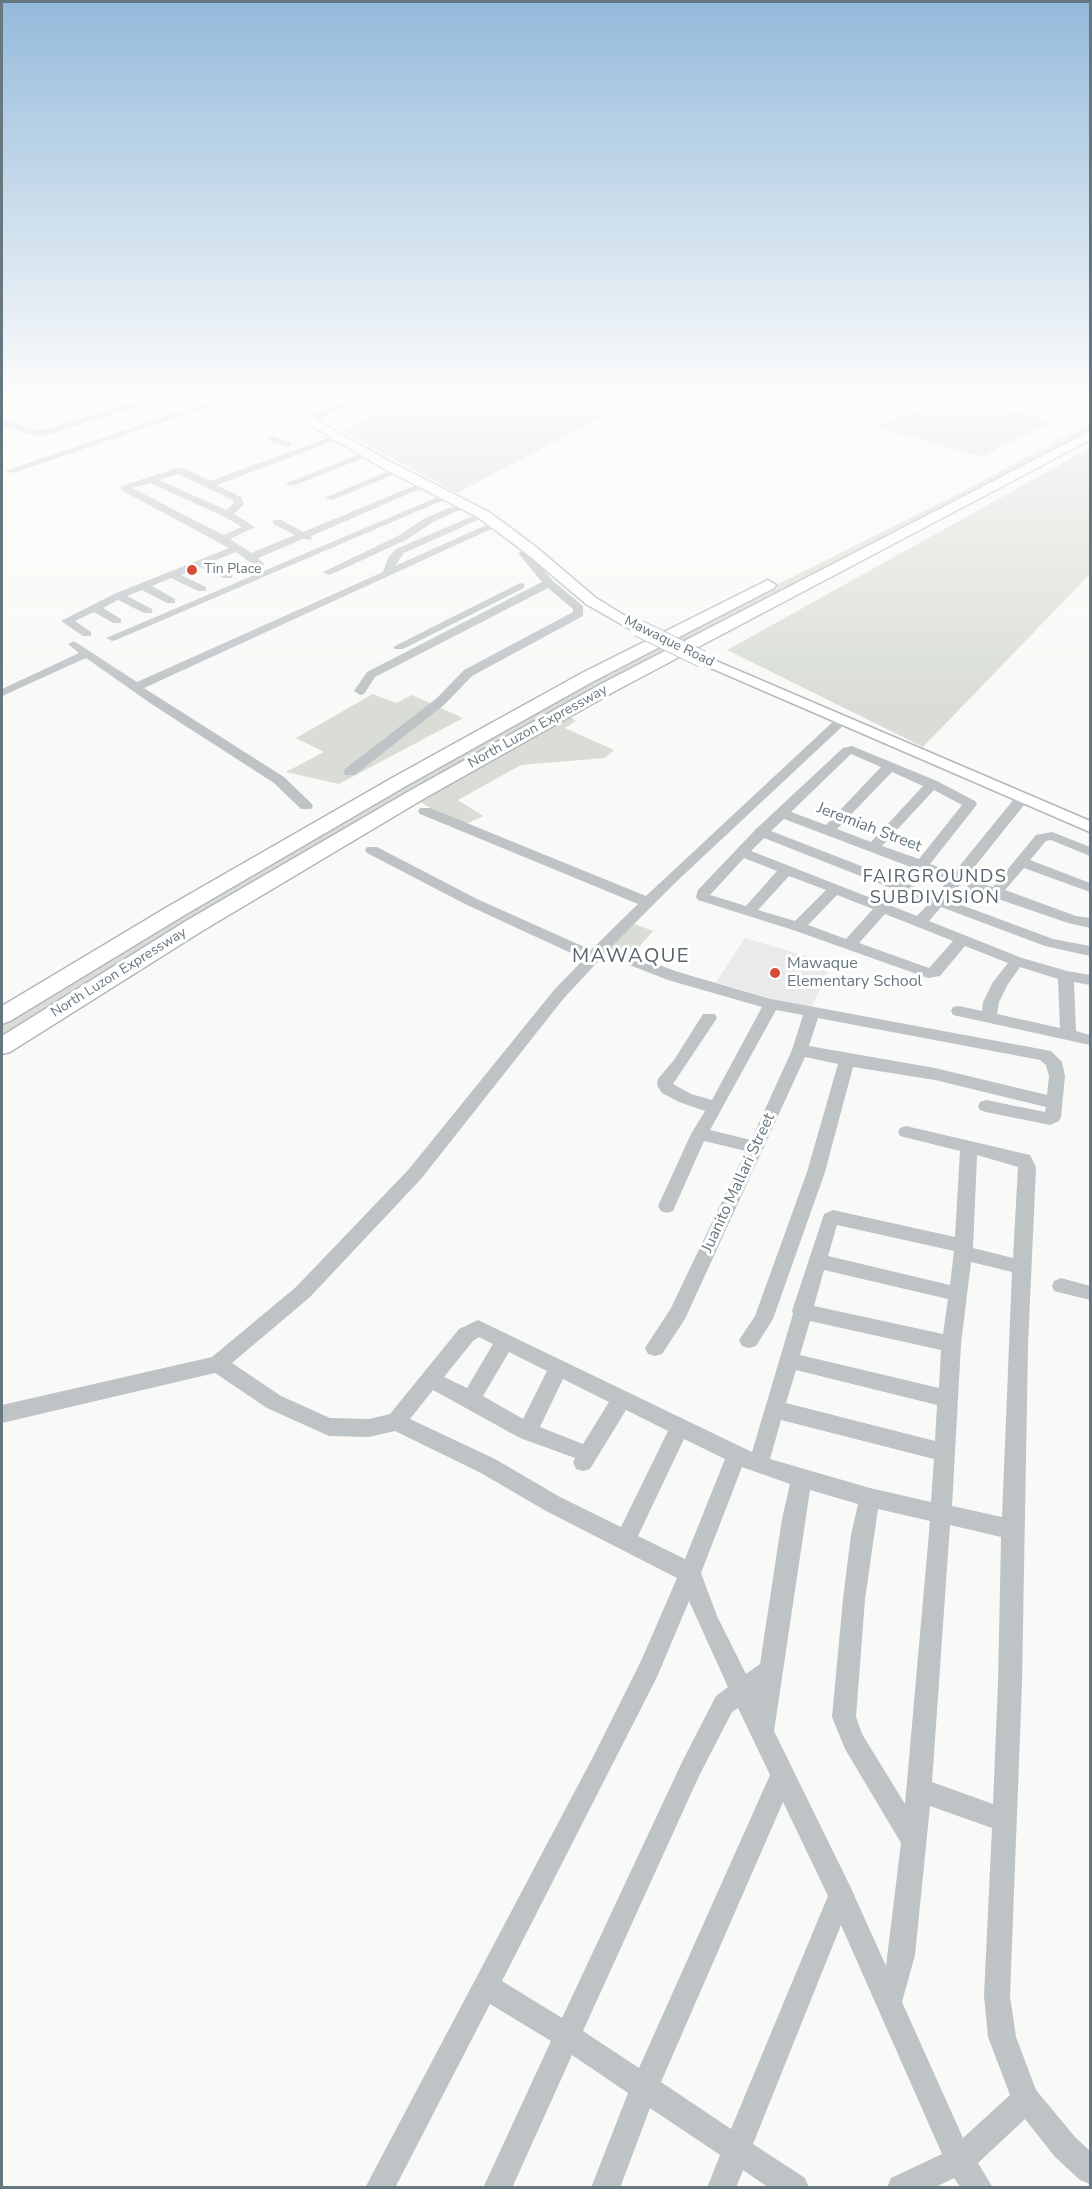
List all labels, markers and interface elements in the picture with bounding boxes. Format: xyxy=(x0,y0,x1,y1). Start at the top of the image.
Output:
place label: Tin Place xyxy=(204,562,261,578)
marker: Tin Place xyxy=(185,563,199,577)
street label: Mawaque Road xyxy=(621,613,717,671)
street label: North Luzon Expressway xyxy=(465,682,611,772)
street label: Jeremiah Street xyxy=(814,799,924,857)
district label: FAIRGROUNDS SUBDIVISION xyxy=(863,867,1007,910)
street label: North Luzon Expressway xyxy=(48,924,190,1022)
district label: MAWAQUE xyxy=(572,945,690,969)
place label: Mawaque Elementary School xyxy=(787,954,922,992)
marker: Mawaque Elementary School xyxy=(768,966,782,980)
street label: Juanito Mallari Street xyxy=(698,1110,780,1256)

